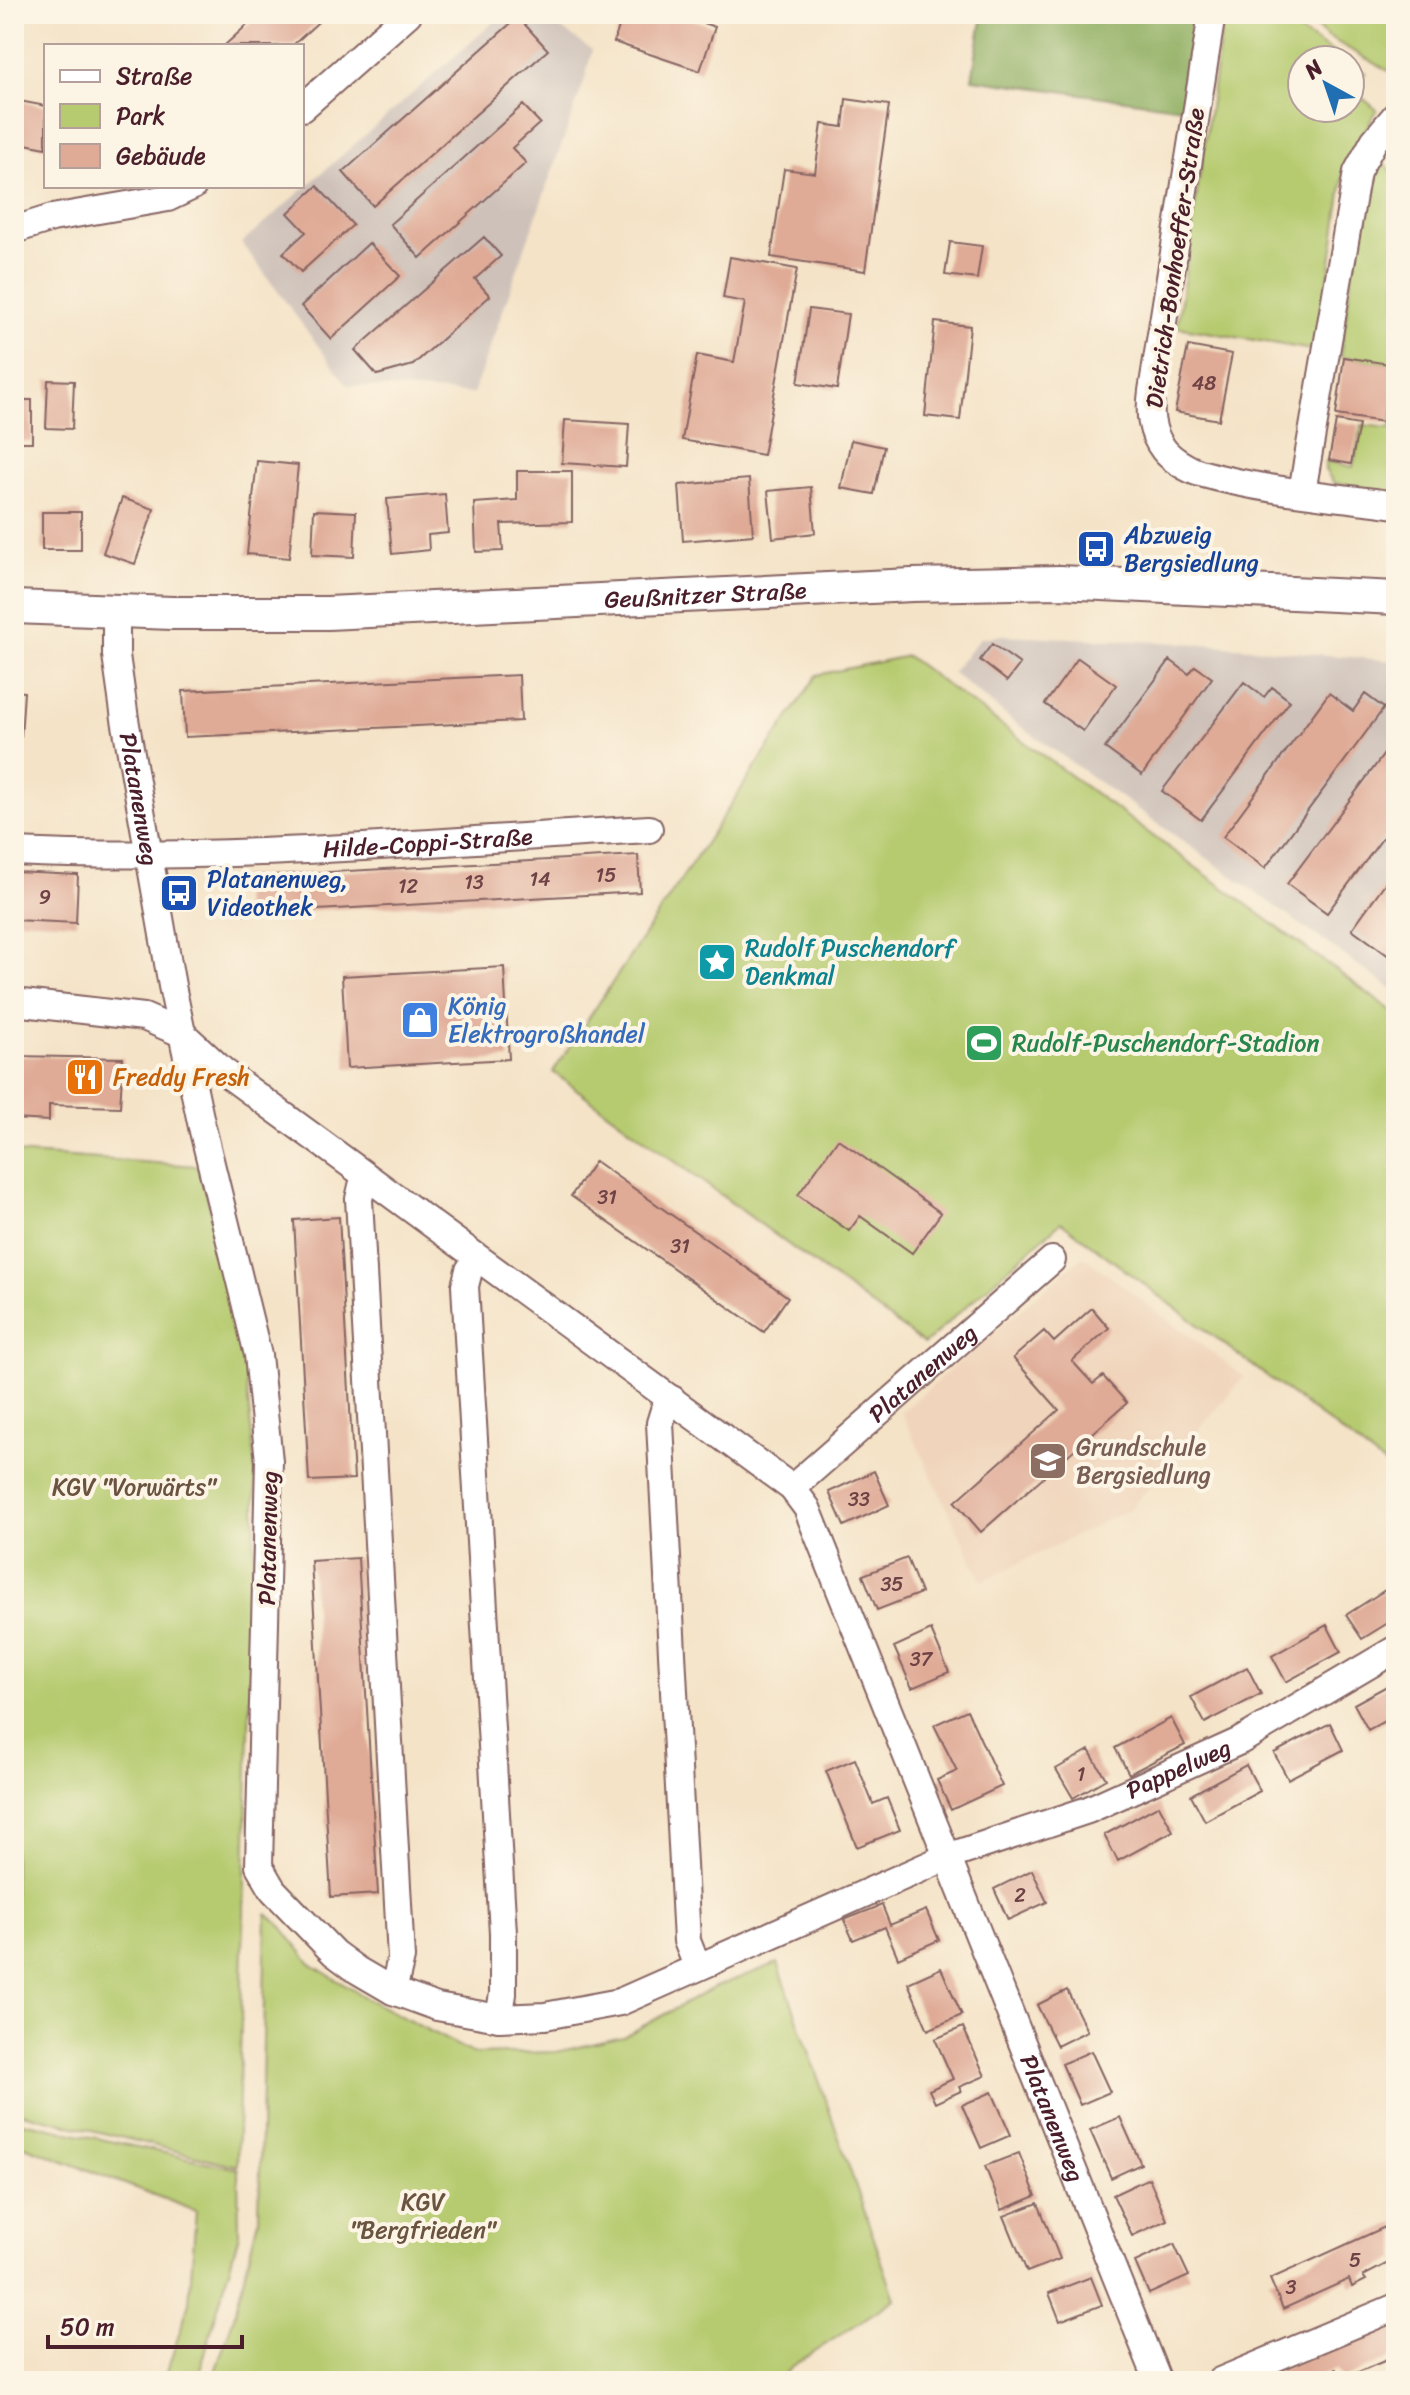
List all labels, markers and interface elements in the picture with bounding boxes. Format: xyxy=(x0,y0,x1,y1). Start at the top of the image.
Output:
legend xyxy=(44,44,304,188)
north arrow xyxy=(1286,44,1366,124)
text: N xyxy=(1294,49,1332,90)
text: Straße xyxy=(116,55,192,97)
text: Park xyxy=(116,95,165,137)
street label: Dietrich-Bonhoeffer-Straße xyxy=(1133,105,1217,411)
text: Gebäude xyxy=(116,135,206,177)
house number: 48 xyxy=(1192,366,1216,401)
place label: Abzweig Bergsiedlung xyxy=(1123,514,1259,584)
bus stop icon: Abzweig Bergsiedlung xyxy=(1075,528,1117,570)
street label: Geußnitzer Straße xyxy=(603,569,808,621)
street label: Platanenweg xyxy=(107,729,171,869)
street label: Hilde-Coppi-Straße xyxy=(322,815,534,870)
place label: Platanenweg, Videothek xyxy=(207,858,348,928)
house number: 15 xyxy=(596,858,616,893)
house number: 14 xyxy=(529,862,551,897)
house number: 13 xyxy=(464,865,484,900)
house number: 12 xyxy=(398,869,419,904)
bus stop icon: Platanenweg, Videothek xyxy=(158,872,200,914)
house number: 9 xyxy=(39,880,51,915)
place label: Rudolf Puschendorf Denkmal xyxy=(745,927,958,997)
place icon: Rudolf Puschendorf Denkmal xyxy=(696,941,738,983)
place label: König Elektrogroßhandel xyxy=(448,985,646,1055)
shop icon: König Elektrogroßhandel xyxy=(399,999,441,1041)
sports icon: Rudolf-Puschendorf-Stadion xyxy=(963,1022,1005,1064)
place label: Rudolf-Puschendorf-Stadion xyxy=(1012,1022,1319,1064)
restaurant icon: Freddy Fresh xyxy=(64,1056,106,1098)
place label: Freddy Fresh xyxy=(113,1056,250,1098)
house number: 31 xyxy=(597,1180,617,1215)
house number: 31 xyxy=(670,1229,690,1264)
street label: Platanenweg xyxy=(858,1313,987,1433)
place label: Grundschule Bergsiedlung xyxy=(1076,1426,1211,1496)
school or university icon: Grundschule Bergsiedlung xyxy=(1027,1440,1069,1482)
park label: KGV "Vorwärts" xyxy=(52,1466,218,1508)
street label: Platanenweg xyxy=(246,1470,290,1606)
house number: 33 xyxy=(848,1482,870,1517)
house number: 35 xyxy=(880,1567,904,1602)
house number: 37 xyxy=(910,1642,934,1677)
street label: Pappelweg xyxy=(1119,1727,1238,1811)
house number: 1 xyxy=(1077,1757,1085,1792)
house number: 2 xyxy=(1014,1878,1026,1913)
street label: Platanenweg xyxy=(1008,2048,1097,2188)
park label: KGV "Bergfrieden" xyxy=(350,2181,498,2251)
house number: 5 xyxy=(1349,2243,1361,2278)
house number: 3 xyxy=(1286,2270,1297,2305)
scale bar xyxy=(48,2299,242,2349)
text: 50 m xyxy=(60,2306,115,2348)

